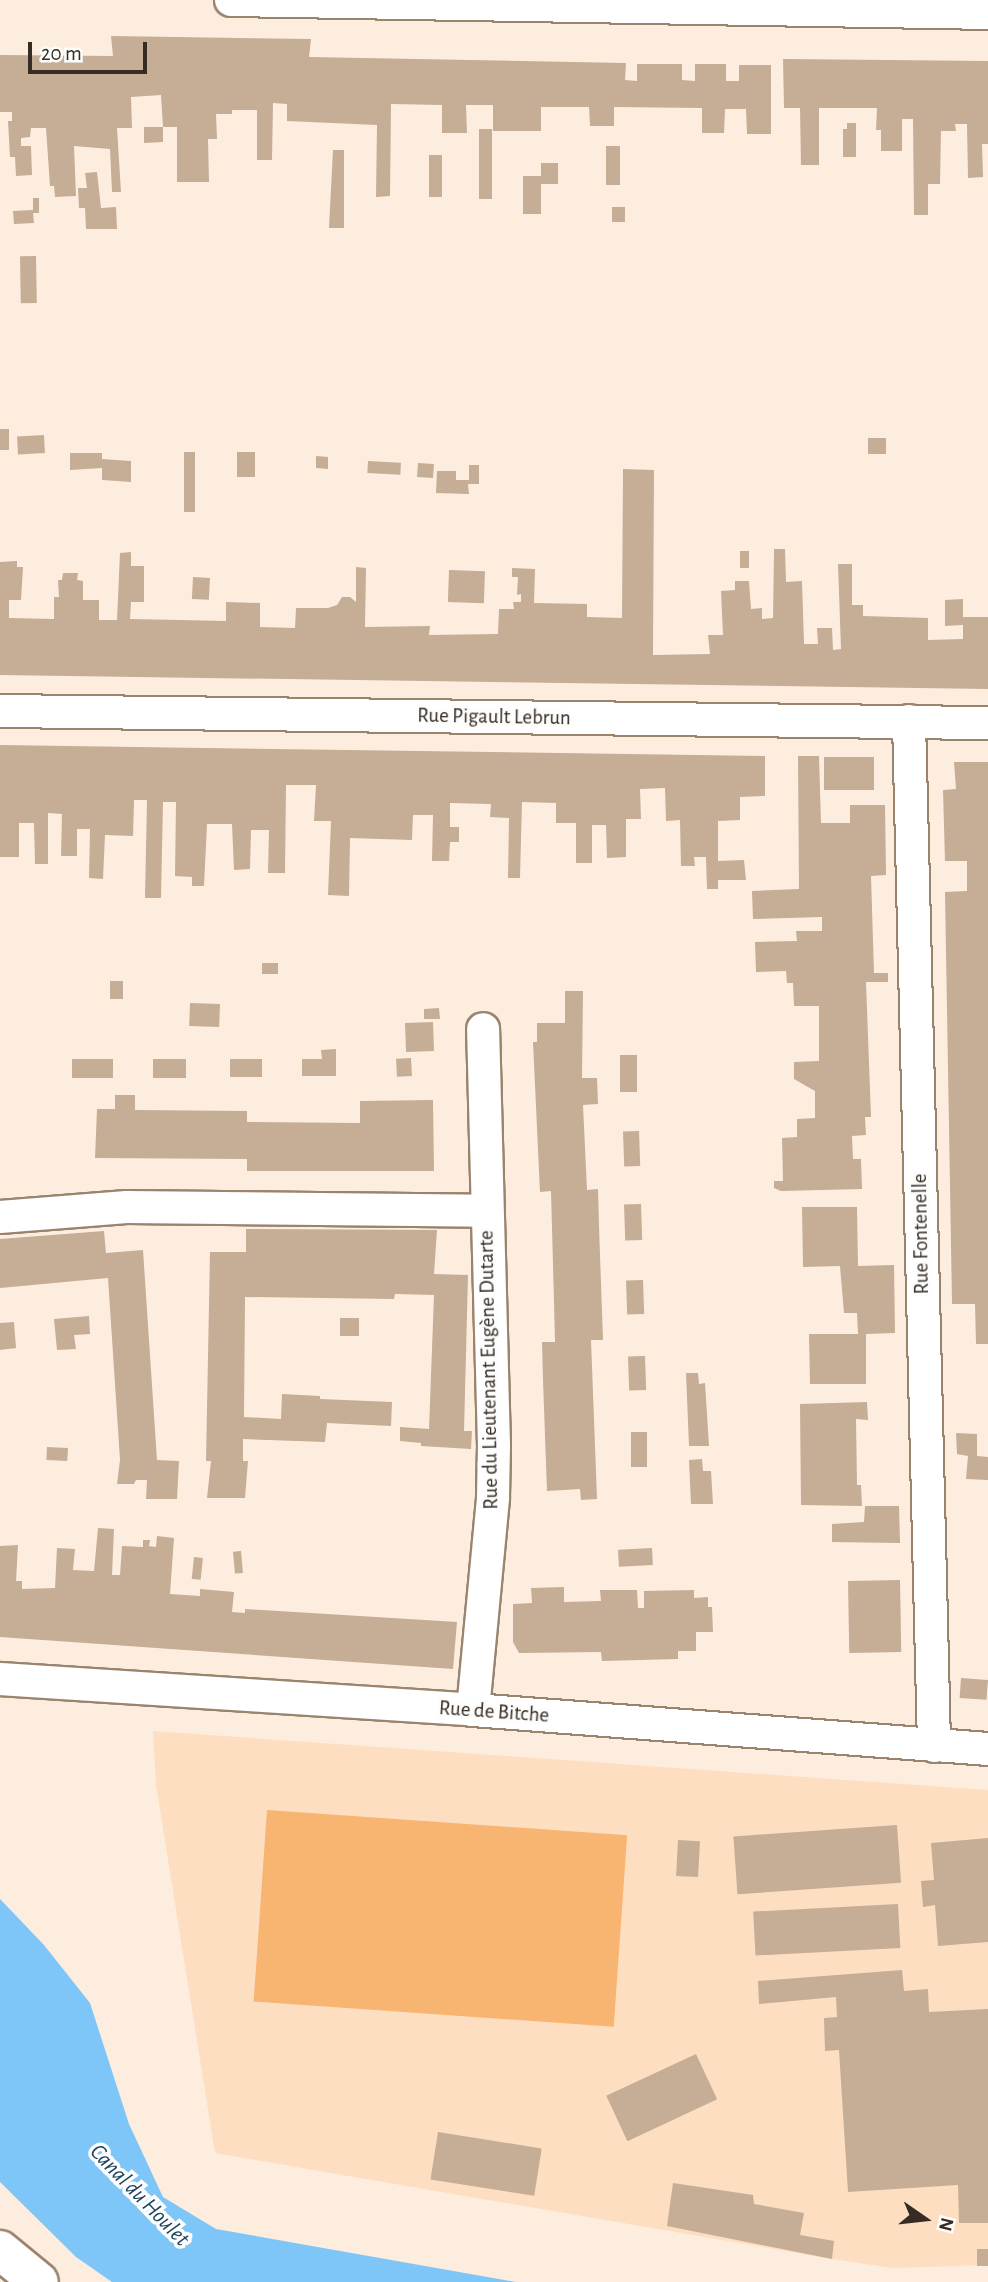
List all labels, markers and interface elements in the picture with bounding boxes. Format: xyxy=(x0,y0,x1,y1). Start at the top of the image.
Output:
scale bar xyxy=(32,28,150,72)
text: 20 m xyxy=(41,43,82,64)
street label: Rue Pigault Lebrun xyxy=(417,703,571,731)
street label: Rue Fontenelle xyxy=(907,1173,935,1295)
street label: Rue du Lieutenant Eugène Dutarte xyxy=(474,1230,504,1510)
street label: Rue de Bitche xyxy=(438,1696,550,1728)
water label: Canal du Houlet xyxy=(83,2139,195,2253)
north arrow xyxy=(890,2184,960,2254)
text: N xyxy=(935,2215,957,2233)

